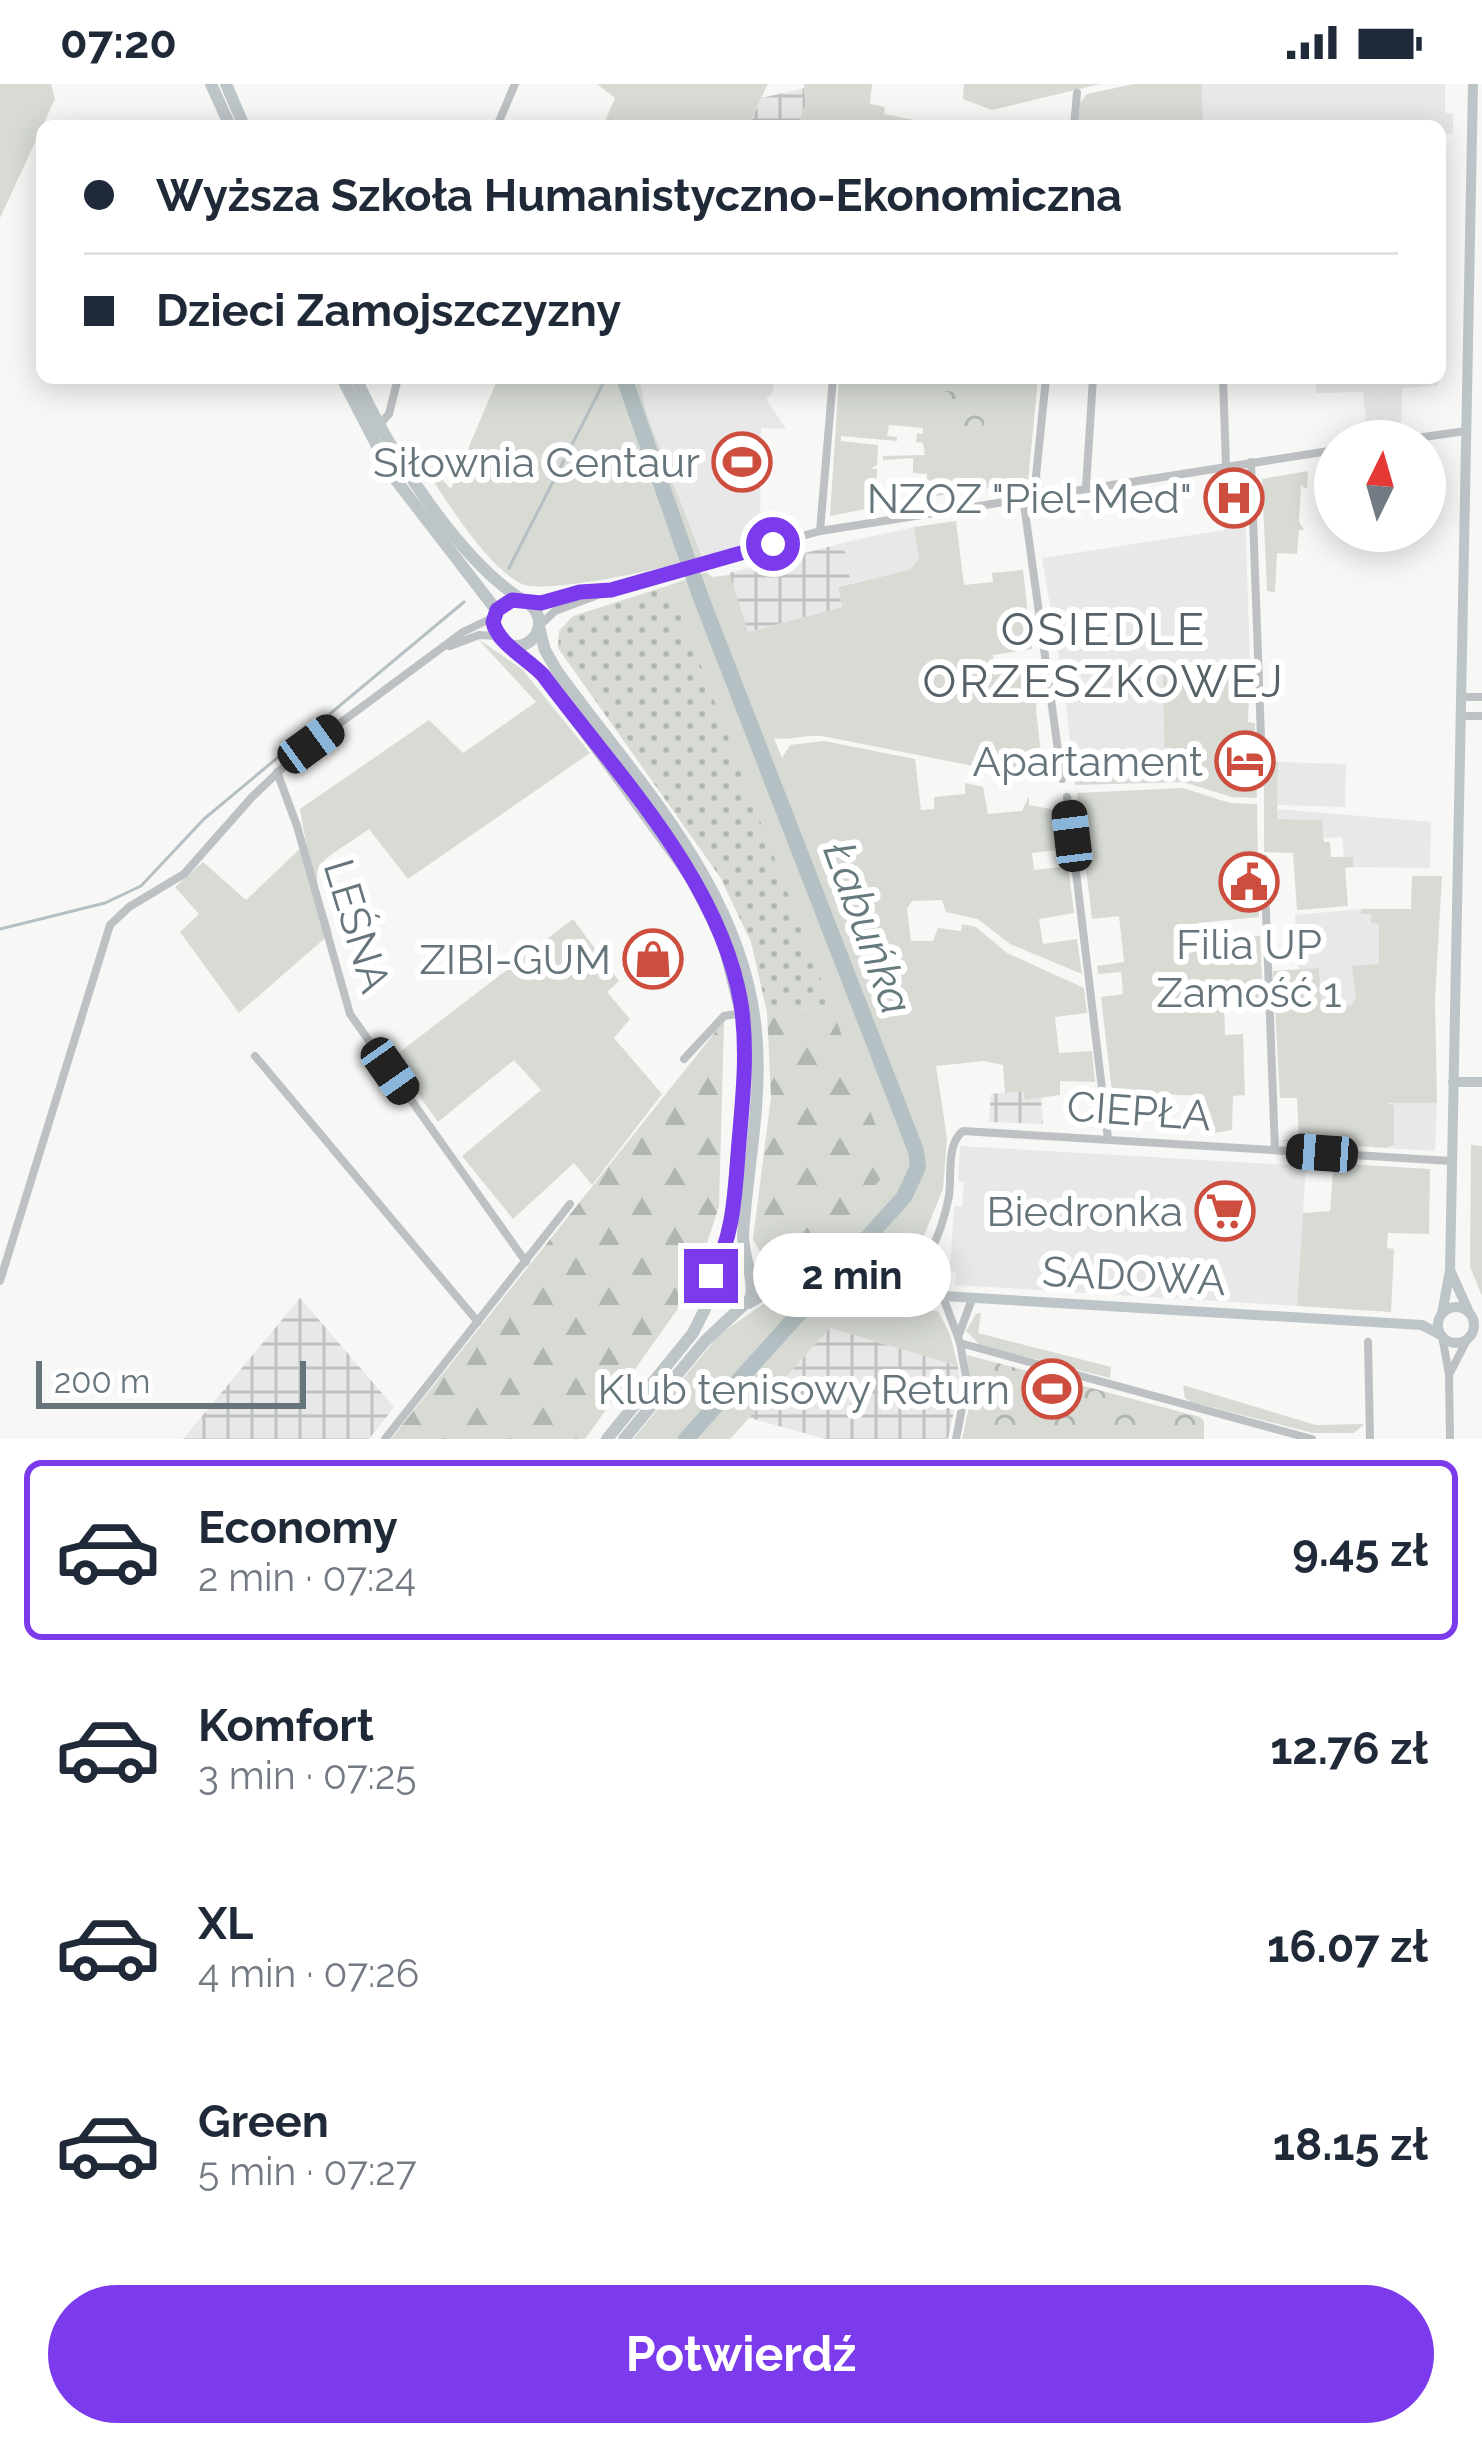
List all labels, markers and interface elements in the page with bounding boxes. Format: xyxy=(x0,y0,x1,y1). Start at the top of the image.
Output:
text: 07:20 xyxy=(60,16,177,69)
text: Wyższa Szkoła Humanistyczno-Ekonomiczna xyxy=(156,169,1122,222)
text: Dzieci Zamojszczyzny xyxy=(156,284,621,337)
north arrow xyxy=(1314,420,1446,552)
map controls xyxy=(1314,420,1446,552)
sports icon: Siłownia Centaur xyxy=(711,431,773,493)
place label: Siłownia Centaur xyxy=(373,438,700,487)
hospital icon: NZOZ "Piel-Med" xyxy=(1203,467,1265,529)
place label: NZOZ "Piel-Med" xyxy=(867,474,1192,523)
route start xyxy=(746,517,800,571)
district label: OSIEDLE ORZESZKOWEJ xyxy=(922,603,1286,708)
car xyxy=(271,708,351,780)
hotel icon: Apartament xyxy=(1214,730,1276,792)
place label: Apartament xyxy=(973,737,1203,786)
car xyxy=(1050,798,1094,874)
water label: Łabuńka xyxy=(812,835,924,1021)
public building icon: Filia UP Zamość 1 xyxy=(1218,851,1280,913)
street label: LEŚNA xyxy=(314,854,400,998)
place label: Filia UP Zamość 1 xyxy=(1157,920,1341,1017)
shop icon: ZIBI-GUM xyxy=(622,928,684,990)
place label: ZIBI-GUM xyxy=(419,935,611,984)
car xyxy=(355,1031,425,1111)
street label: CIEPŁA xyxy=(1065,1082,1213,1140)
car xyxy=(1285,1133,1359,1173)
supermarket icon: Biedronka xyxy=(1194,1180,1256,1242)
place label: Biedronka xyxy=(986,1187,1183,1236)
callout: 2 min xyxy=(753,1234,951,1318)
street label: SADOWA xyxy=(1041,1247,1227,1305)
route end xyxy=(684,1249,738,1303)
text: 2 min xyxy=(801,1252,903,1298)
scale bar xyxy=(36,1355,306,1408)
sports icon: Klub tenisowy Return xyxy=(1021,1358,1083,1420)
text: 200 m xyxy=(54,1362,150,1401)
place label: Klub tenisowy Return xyxy=(598,1365,1010,1414)
icon: car xyxy=(54,1496,162,1604)
text: Economy xyxy=(198,1501,398,1554)
text: 9.45 zł xyxy=(1292,1524,1428,1577)
text: 2 min · 07:24 xyxy=(198,1554,416,1600)
icon: car xyxy=(54,1694,162,1802)
text: Komfort xyxy=(198,1699,374,1752)
text: 12.76 zł xyxy=(1270,1722,1428,1775)
text: 3 min · 07:25 xyxy=(198,1752,416,1798)
icon: car xyxy=(54,1892,162,2000)
text: XL xyxy=(198,1897,253,1950)
text: 16.07 zł xyxy=(1267,1920,1428,1973)
text: 4 min · 07:26 xyxy=(198,1950,419,1996)
icon: car xyxy=(54,2090,162,2198)
text: Green xyxy=(198,2095,329,2148)
text: 18.15 zł xyxy=(1273,2118,1428,2171)
text: 5 min · 07:27 xyxy=(198,2148,417,2194)
button: Potwierdź xyxy=(48,2285,1434,2423)

